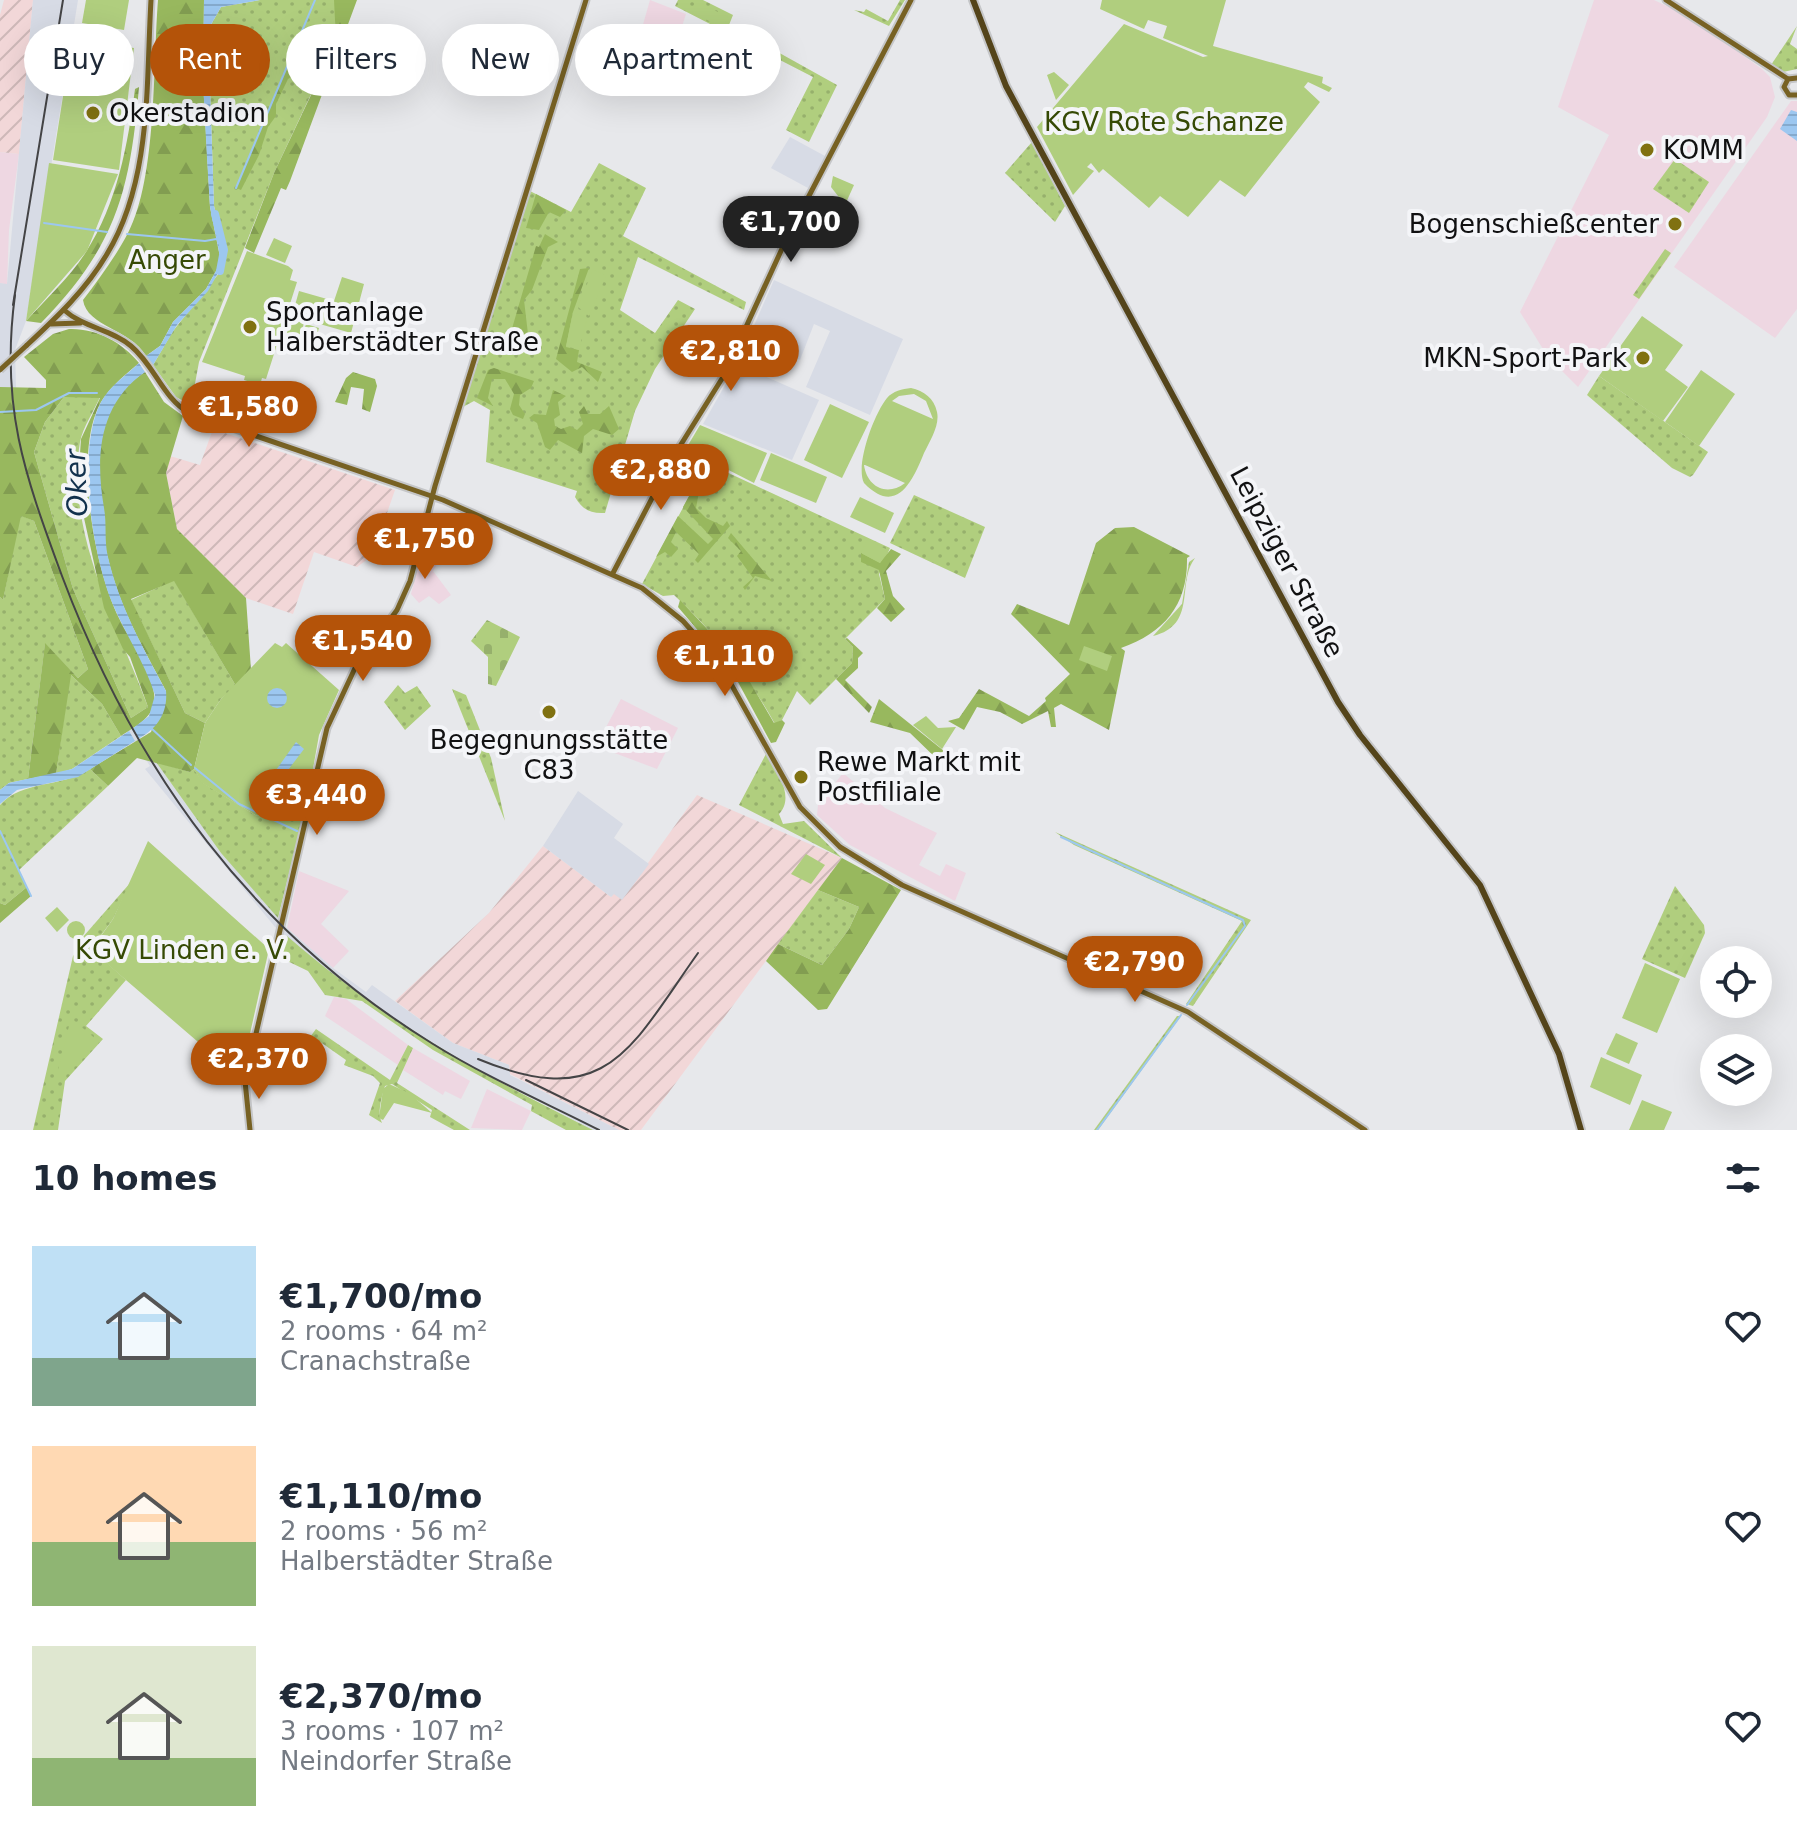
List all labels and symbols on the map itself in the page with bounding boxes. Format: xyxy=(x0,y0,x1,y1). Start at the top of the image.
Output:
place label: Okerstadion xyxy=(109,98,266,128)
marker: Okerstadion xyxy=(84,104,102,122)
park label: KGV Rote Schanze xyxy=(1044,107,1284,137)
place label: KOMM xyxy=(1663,135,1744,165)
marker: KOMM xyxy=(1638,141,1656,159)
pin: €1,700 xyxy=(726,196,856,264)
place label: Bogenschießcenter xyxy=(1409,209,1659,239)
marker: Bogenschießcenter xyxy=(1666,215,1684,233)
park label: Anger xyxy=(128,245,206,275)
place label: Sportanlage Halberstädter Straße xyxy=(266,297,539,357)
marker: Sportanlage Halberstädter Straße xyxy=(241,318,259,336)
pin: €2,810 xyxy=(666,325,796,393)
place label: MKN-Sport-Park xyxy=(1423,343,1627,373)
marker: MKN-Sport-Park xyxy=(1634,349,1652,367)
pin: €1,580 xyxy=(184,381,314,449)
pin: €2,880 xyxy=(596,444,726,512)
water label: Oker xyxy=(59,447,94,517)
street label: Leipziger Straße xyxy=(1224,461,1350,663)
pin: €1,750 xyxy=(360,513,490,581)
pin: €1,540 xyxy=(298,615,428,683)
pin: €1,110 xyxy=(660,630,790,698)
marker: Begegnungsstätte C83 xyxy=(540,703,558,721)
place label: Begegnungsstätte C83 xyxy=(430,725,668,785)
place label: Rewe Markt mit Postfiliale xyxy=(817,747,1021,807)
marker: Rewe Markt mit Postfiliale xyxy=(792,768,810,786)
pin: €3,440 xyxy=(252,769,382,837)
park label: KGV Linden e. V. xyxy=(75,935,289,965)
pin: €2,790 xyxy=(1070,936,1200,1004)
pin: €2,370 xyxy=(194,1033,324,1101)

